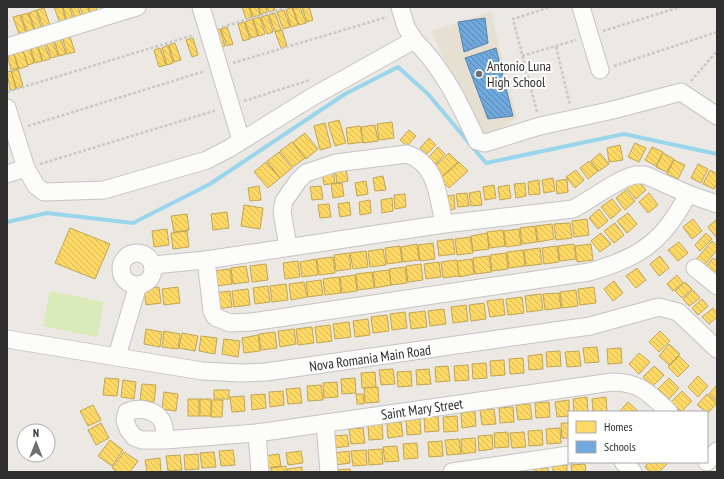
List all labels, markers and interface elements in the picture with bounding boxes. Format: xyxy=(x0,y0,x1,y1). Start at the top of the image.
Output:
place label: Antonio Luna High School xyxy=(487,57,551,91)
marker: Antonio Luna High School xyxy=(474,69,484,79)
street label: Nova Romania Main Road xyxy=(308,341,432,375)
street label: Saint Mary Street xyxy=(380,394,464,424)
legend xyxy=(568,411,708,463)
text: Homes xyxy=(604,419,632,434)
north arrow xyxy=(16,423,56,463)
text: N xyxy=(33,426,39,440)
text: Schools xyxy=(604,439,636,454)

